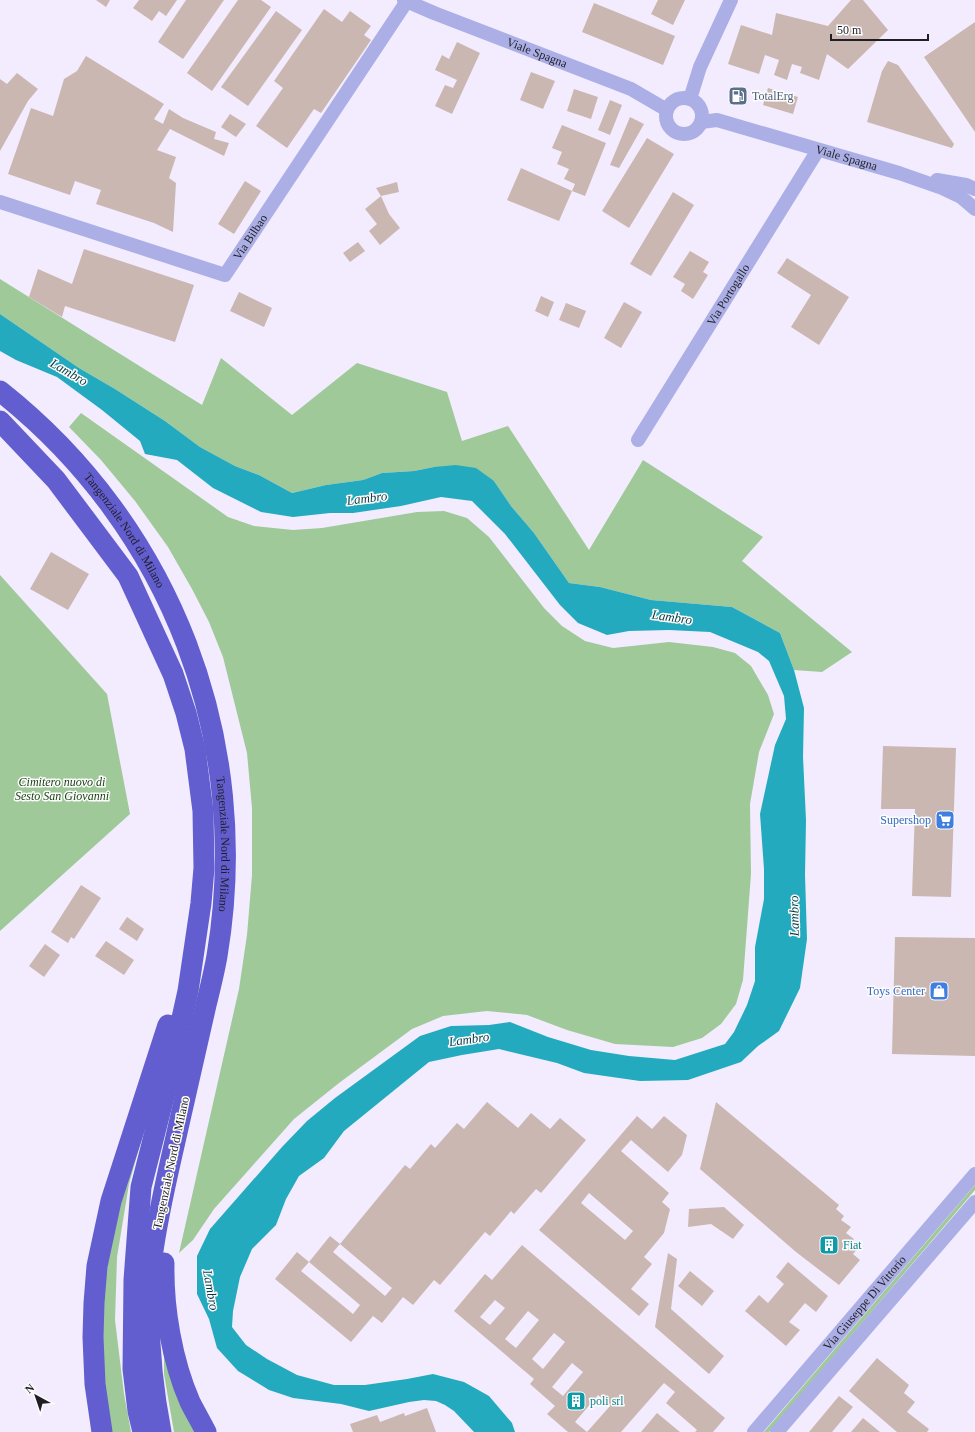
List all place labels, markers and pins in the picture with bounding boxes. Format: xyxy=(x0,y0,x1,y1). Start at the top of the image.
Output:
fuel station icon: TotalErg xyxy=(727,85,749,107)
place label: TotalErg xyxy=(752,89,794,103)
supermarket icon: Supershop xyxy=(934,809,956,831)
place label: Supershop xyxy=(880,813,931,827)
shop icon: Toys Center xyxy=(928,980,950,1002)
place label: Toys Center xyxy=(867,984,925,998)
building icon: Fiat xyxy=(818,1234,840,1256)
place label: Fiat xyxy=(843,1238,862,1252)
building icon: poli srl xyxy=(565,1390,587,1412)
place label: poli srl xyxy=(590,1394,624,1408)

